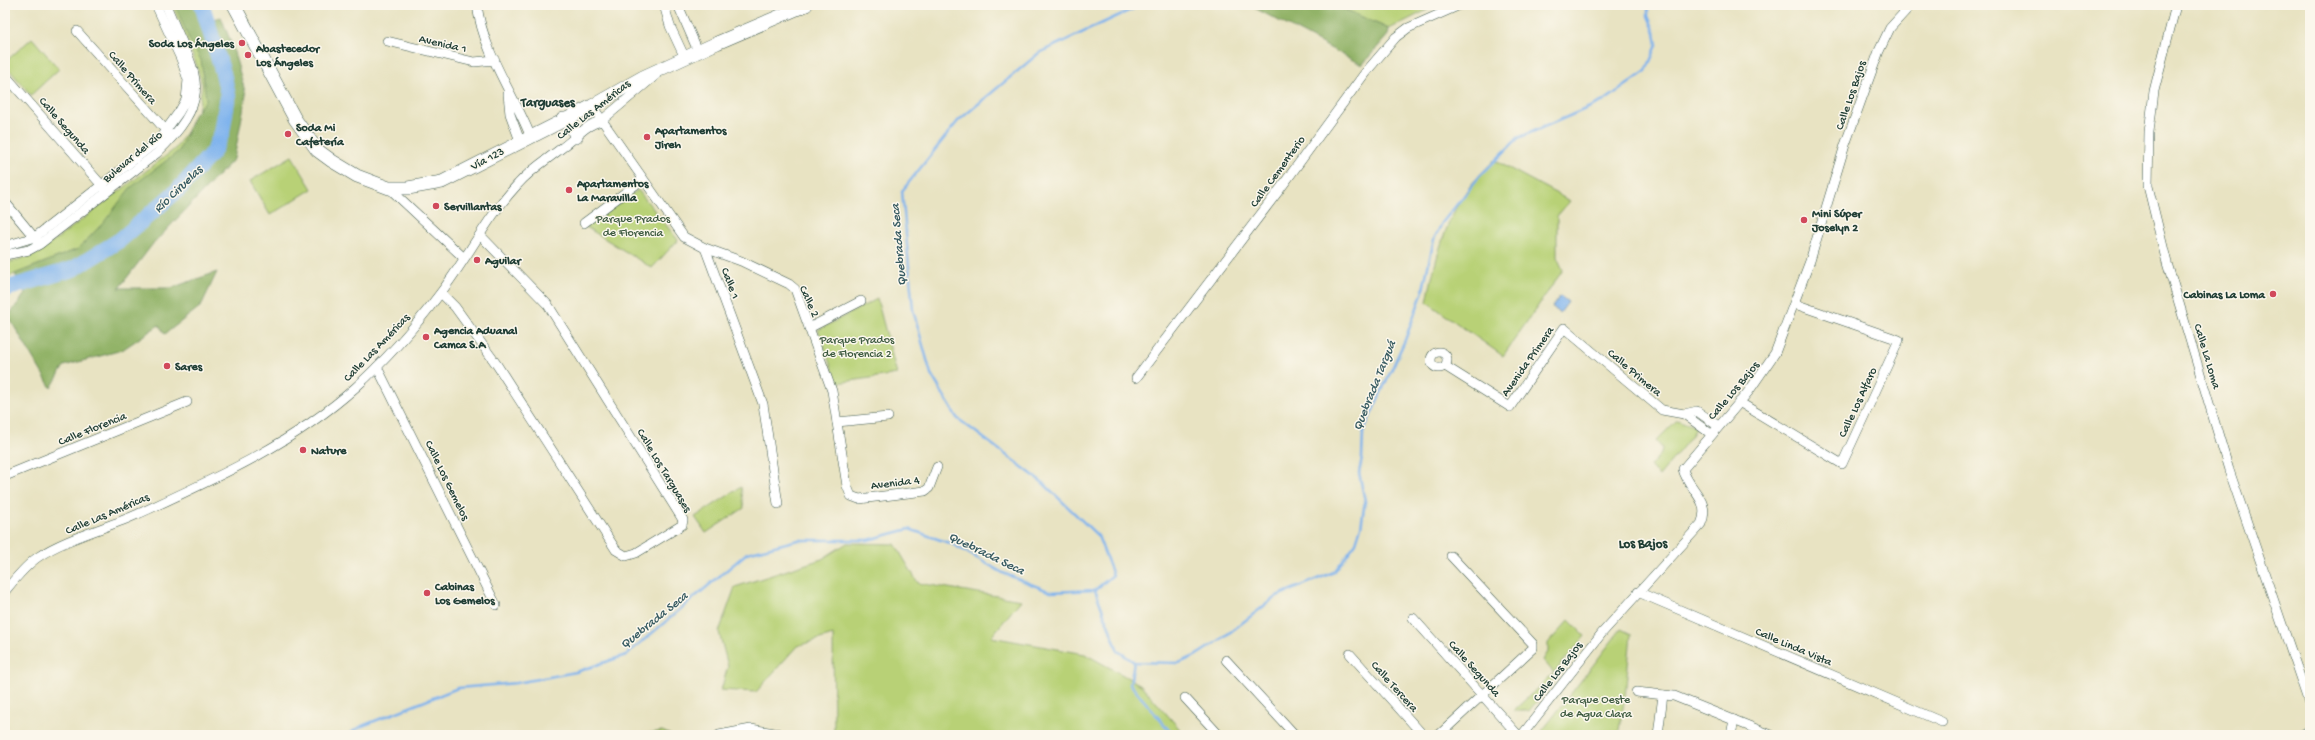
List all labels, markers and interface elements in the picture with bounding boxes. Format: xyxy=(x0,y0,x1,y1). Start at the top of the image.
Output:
street label: Avenida 1 xyxy=(417,33,468,57)
place label: Soda Los Ángeles xyxy=(149,37,235,52)
marker: Soda Los Ángeles xyxy=(237,38,247,48)
place label: Abastecedor Los Ángeles xyxy=(255,43,321,71)
street label: Calle Primera xyxy=(104,49,159,108)
marker: Abastecedor Los Ángeles xyxy=(243,50,253,60)
street label: Calle Los Bajos xyxy=(1834,59,1870,132)
street label: Calle Las Américas xyxy=(555,77,634,144)
street label: Calle Segunda xyxy=(35,95,92,158)
district label: Targuases xyxy=(520,96,576,111)
place label: Soda Mi Cafetería xyxy=(295,122,345,150)
place label: Apartamentos Jireh xyxy=(654,125,727,153)
street label: Bulevar del Río xyxy=(100,129,166,187)
marker: Soda Mi Cafetería xyxy=(283,129,293,139)
marker: Apartamentos Jireh xyxy=(642,132,652,142)
street label: Calle Cementerio xyxy=(1248,134,1309,211)
street label: Vía 123 xyxy=(468,145,507,175)
water label: Río Ciruelas xyxy=(151,162,207,217)
place label: Apartamentos La Maravilla xyxy=(576,178,649,206)
marker: Apartamentos La Maravilla xyxy=(564,185,574,195)
marker: Servillantas xyxy=(431,201,441,211)
place label: Servillantas xyxy=(444,201,502,215)
water label: Quebrada Seca xyxy=(888,202,911,287)
place label: Mini Súper Joselyn 2 xyxy=(1811,208,1863,236)
park label: Parque Prados de Florencia xyxy=(595,213,671,241)
marker: Mini Súper Joselyn 2 xyxy=(1799,215,1809,225)
marker: Aguilar xyxy=(472,255,482,265)
place label: Aguilar xyxy=(484,255,522,269)
street label: Calle 1 xyxy=(717,266,742,301)
street label: Calle 2 xyxy=(795,284,821,320)
place label: Cabinas La Loma xyxy=(2183,289,2266,303)
marker: Cabinas La Loma xyxy=(2268,289,2278,299)
street label: Calle Las Américas xyxy=(341,311,414,385)
street label: Calle La Loma xyxy=(2190,322,2223,391)
street label: Avenida Primera xyxy=(1499,324,1558,400)
place label: Agencia Aduanal Camca S.A xyxy=(433,325,518,353)
marker: Agencia Aduanal Camca S.A xyxy=(421,332,431,342)
park label: Parque Prados de Florencia 2 xyxy=(819,334,895,362)
water label: Quebrada Targuá xyxy=(1350,338,1400,433)
street label: Calle Primera xyxy=(1604,347,1664,401)
street label: Calle Los Bajos xyxy=(1706,359,1764,423)
marker: Sares xyxy=(162,361,172,371)
place label: Sares xyxy=(175,361,203,375)
street label: Calle Los Alfaro xyxy=(1836,365,1881,440)
street label: Calle Florencia xyxy=(57,410,129,450)
street label: Calle Los Targuases xyxy=(633,427,694,516)
street label: Calle Los Gemelos xyxy=(421,439,472,524)
marker: Nature xyxy=(298,445,308,455)
place label: Nature xyxy=(311,445,347,459)
street label: Avenida 4 xyxy=(870,474,921,494)
street label: Calle Las Américas xyxy=(64,491,152,539)
water label: Quebrada Seca xyxy=(946,529,1027,579)
district label: Los Bajos xyxy=(1619,537,1668,552)
place label: Cabinas Los Gemelos xyxy=(434,581,495,609)
marker: Cabinas Los Gemelos xyxy=(422,588,432,598)
water label: Quebrada Seca xyxy=(618,589,692,653)
street label: Calle Linda Vista xyxy=(1753,625,1834,670)
street label: Calle Segunda xyxy=(1445,638,1503,701)
street label: Calle Los Bajos xyxy=(1531,639,1587,705)
street label: Calle Tercera xyxy=(1367,659,1420,716)
park label: Parque Oeste de Agua Clara xyxy=(1560,694,1632,722)

